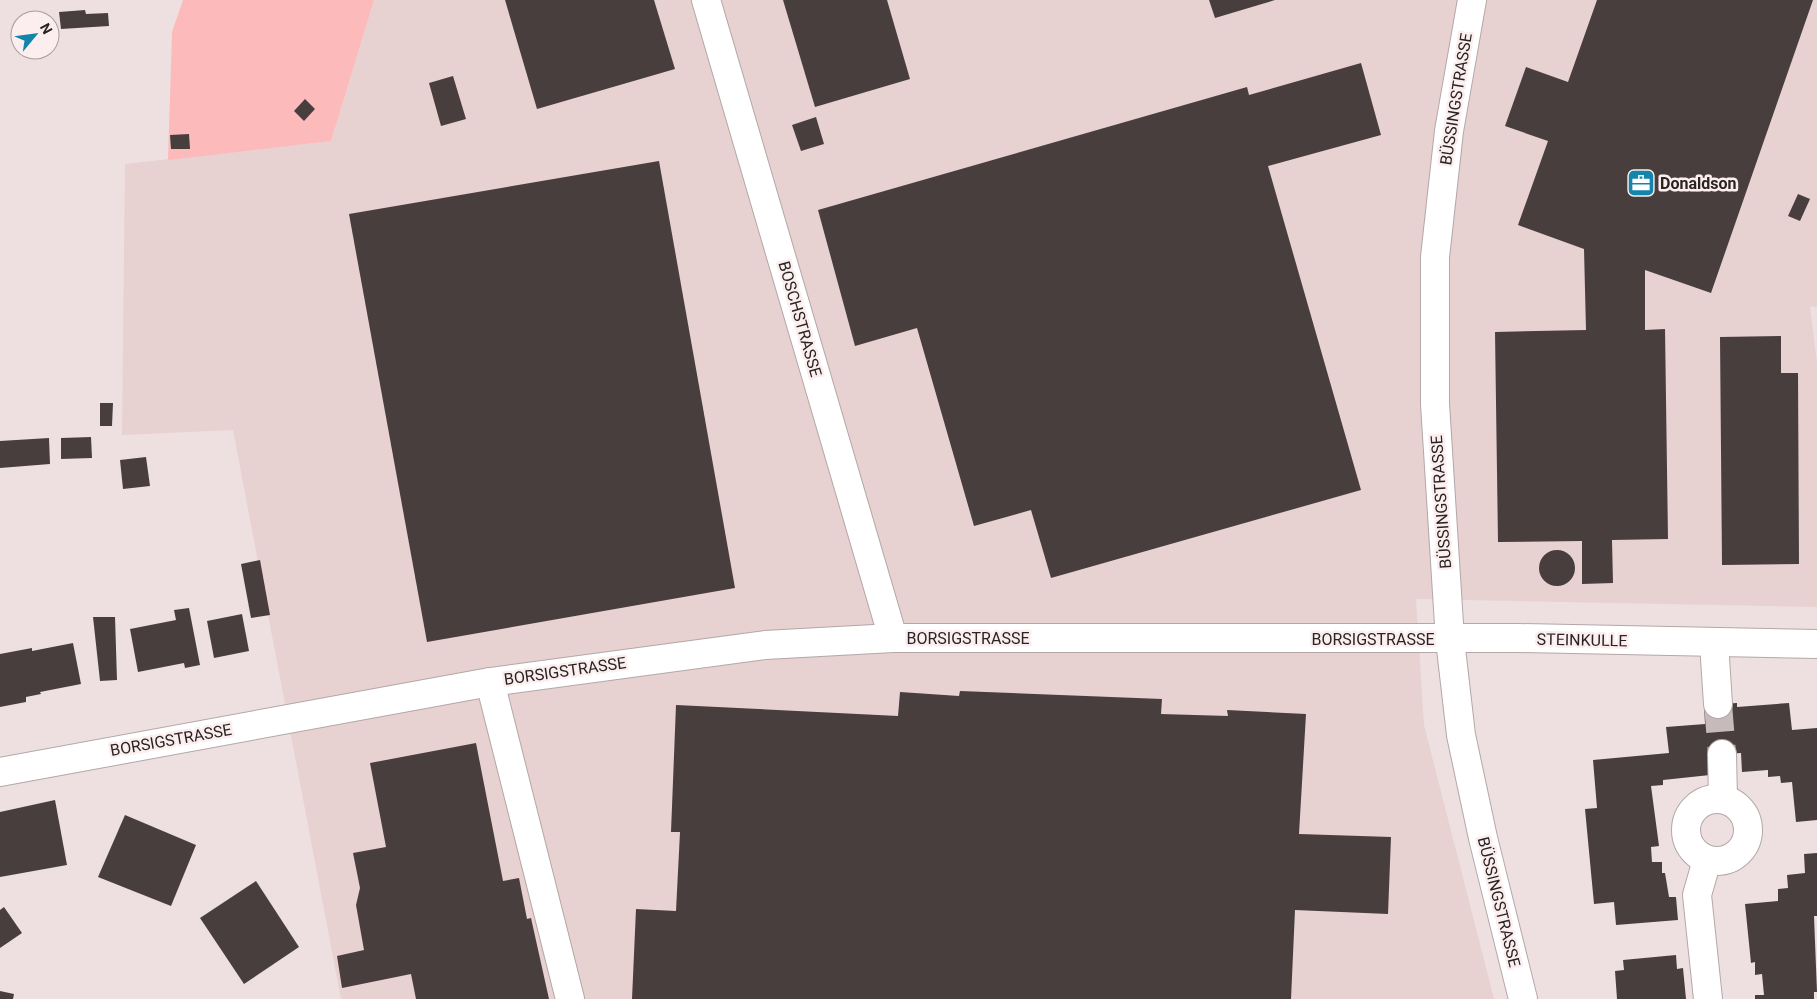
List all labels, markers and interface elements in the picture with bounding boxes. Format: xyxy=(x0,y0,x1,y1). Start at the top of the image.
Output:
north arrow xyxy=(10,10,60,60)
text: N xyxy=(37,20,56,37)
street label: BÜSSINGSTRASSE xyxy=(1436,32,1476,166)
office icon: Donaldson xyxy=(1626,168,1656,198)
place label: Donaldson xyxy=(1660,174,1736,193)
street label: BOSCHSTRASSE xyxy=(774,259,826,379)
street label: BÜSSINGSTRASSE xyxy=(1427,435,1455,569)
street label: BORSIGSTRASSE xyxy=(906,629,1030,648)
street label: BORSIGSTRASSE xyxy=(1311,630,1435,649)
street label: STEINKULLE xyxy=(1537,630,1627,650)
street label: BORSIGSTRASSE xyxy=(503,653,627,689)
street label: BORSIGSTRASSE xyxy=(109,720,233,760)
street label: BÜSSINGSTRASSE xyxy=(1474,835,1524,969)

